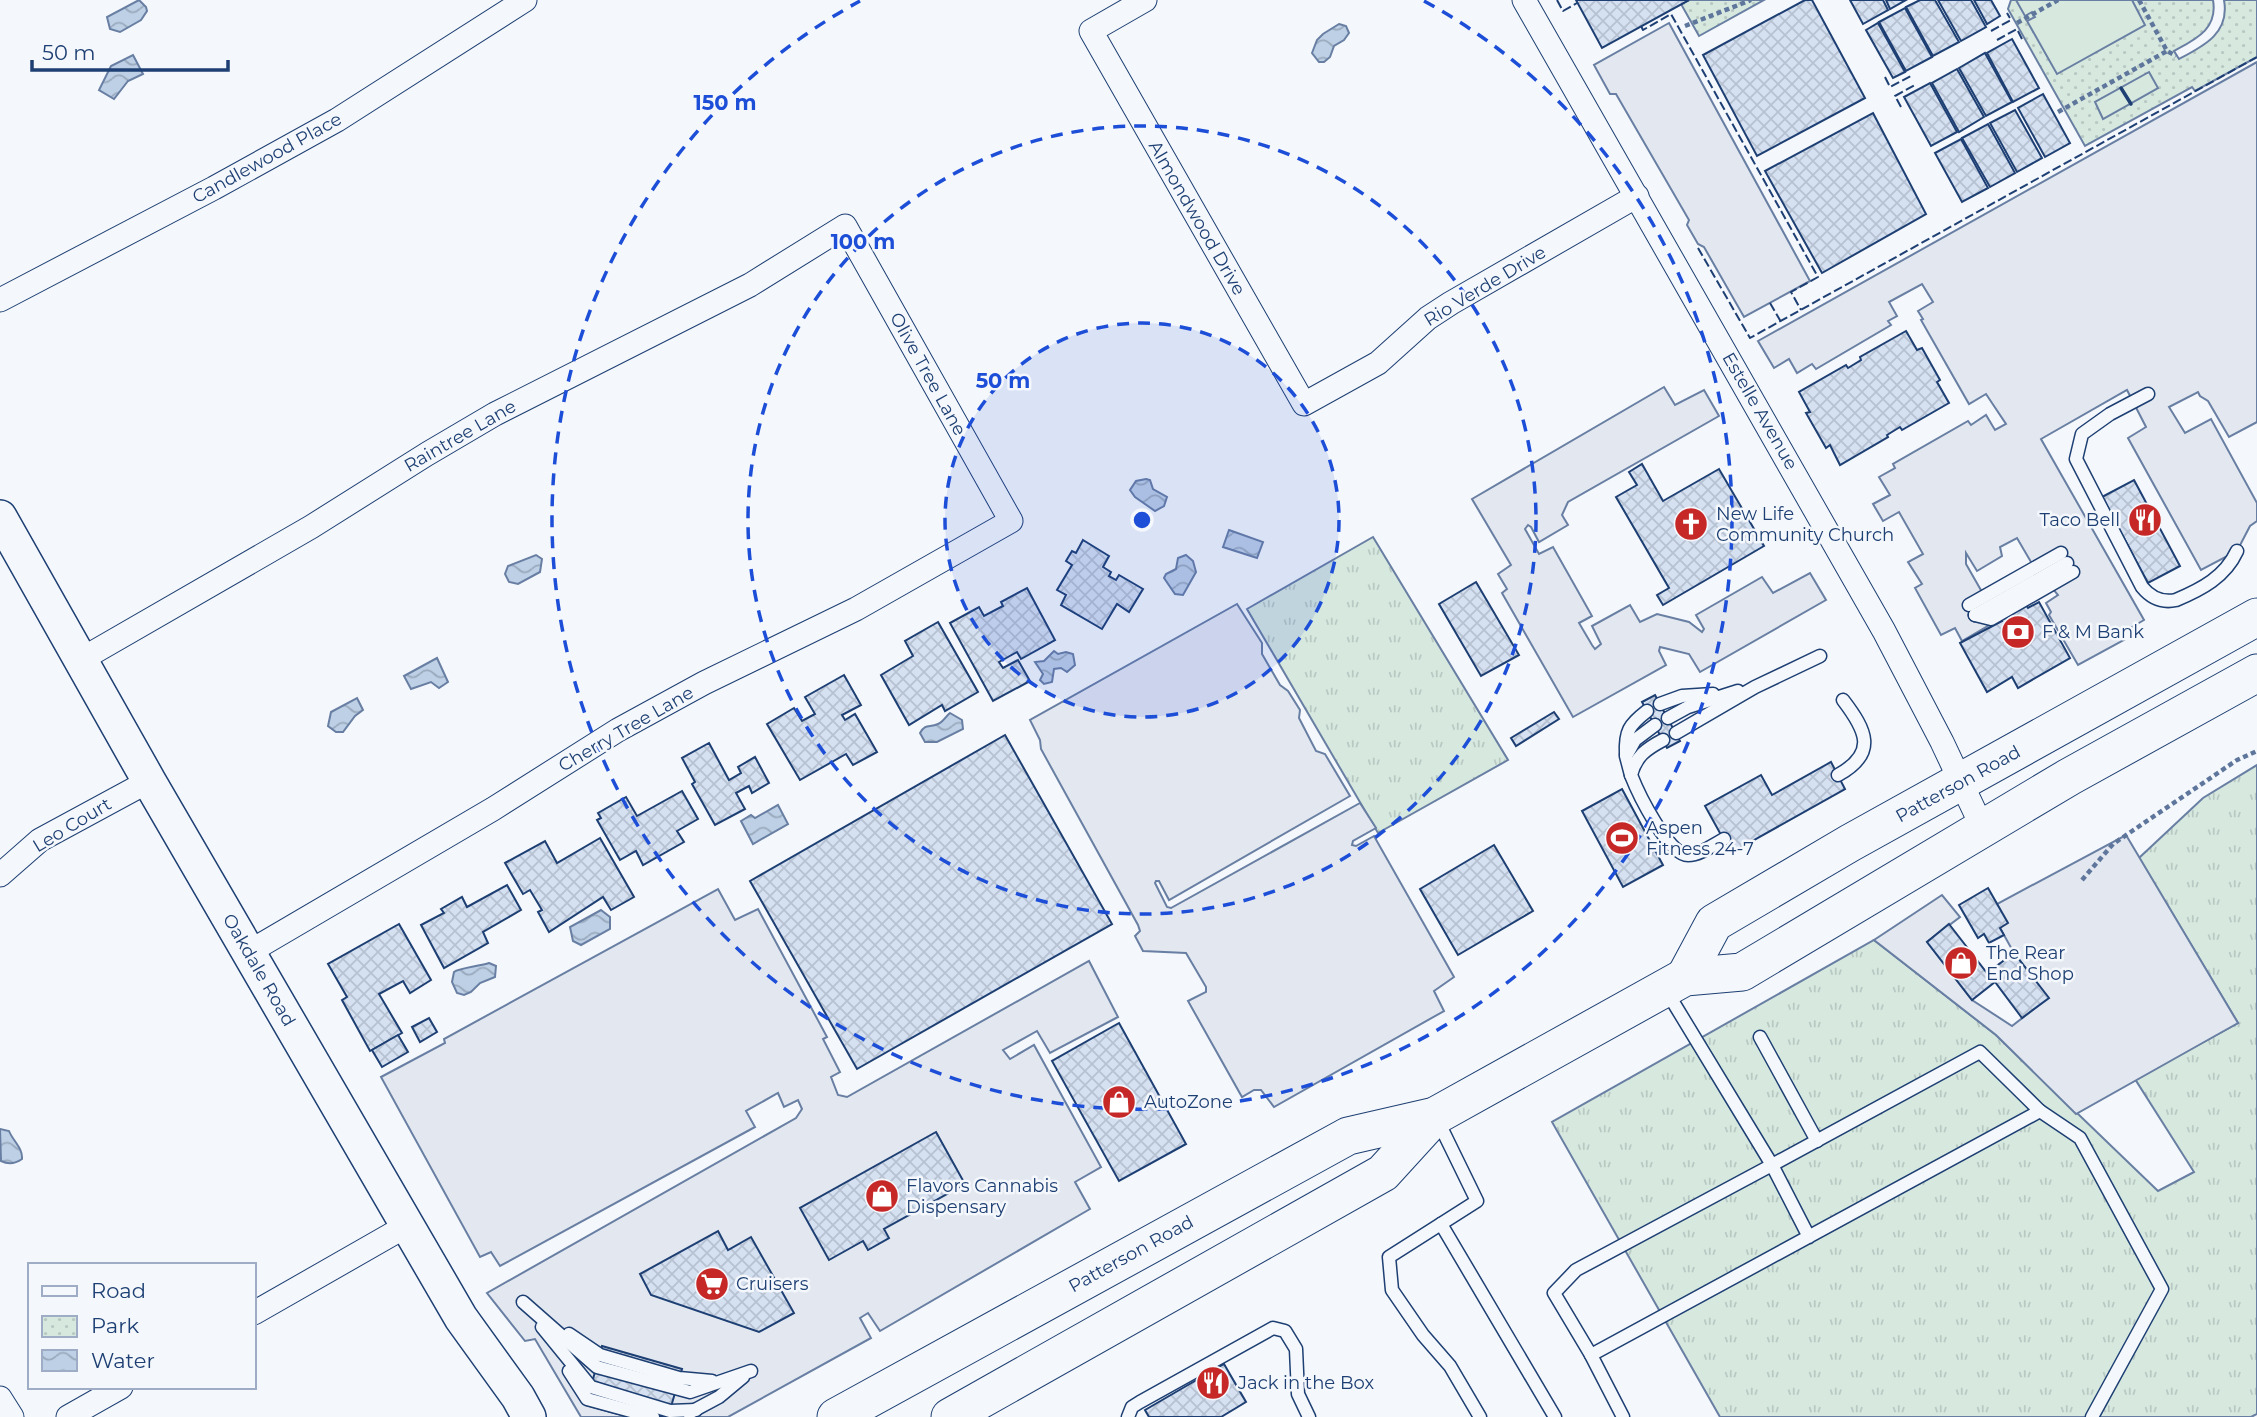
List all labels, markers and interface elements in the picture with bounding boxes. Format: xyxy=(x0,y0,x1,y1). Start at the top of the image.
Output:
scale bar xyxy=(32,28,228,72)
text: 50 m xyxy=(42,40,96,65)
text: 150 m xyxy=(694,90,756,115)
street label: Candlewood Place xyxy=(188,108,346,208)
street label: Almondwood Drive xyxy=(1144,137,1250,299)
text: 100 m xyxy=(831,229,895,254)
street label: Rio Verde Drive xyxy=(1420,241,1550,331)
street label: Olive Tree Lane xyxy=(885,308,971,440)
street label: Estelle Avenue xyxy=(1718,348,1803,474)
text: 50 m xyxy=(976,368,1030,393)
street label: Raintree Lane xyxy=(400,395,520,477)
restaurant icon: Taco Bell xyxy=(2126,501,2164,539)
place label: New Life Community Church xyxy=(1716,503,1894,546)
church icon: New Life Community Church xyxy=(1672,505,1710,543)
centre of rings xyxy=(1130,508,1154,532)
place label: Taco Bell xyxy=(2039,509,2120,531)
bank icon: F & M Bank xyxy=(1999,613,2037,651)
place label: F & M Bank xyxy=(2042,621,2144,643)
street label: Cherry Tree Lane xyxy=(555,681,698,777)
street label: Patterson Road xyxy=(1892,741,2024,827)
street label: Leo Court xyxy=(29,793,115,857)
place label: Aspen Fitness 24-7 xyxy=(1646,817,1754,860)
sports icon: Aspen Fitness 24-7 xyxy=(1603,819,1641,857)
street label: Oakdale Road xyxy=(218,910,300,1030)
place label: The Rear End Shop xyxy=(1986,942,2074,985)
shop icon: The Rear End Shop xyxy=(1942,944,1980,982)
shop icon: AutoZone xyxy=(1100,1083,1138,1121)
place label: AutoZone xyxy=(1144,1091,1233,1113)
place label: Flavors Cannabis Dispensary xyxy=(906,1175,1058,1218)
shop icon: Flavors Cannabis Dispensary xyxy=(863,1177,901,1215)
street label: Patterson Road xyxy=(1065,1211,1197,1297)
legend xyxy=(28,1263,256,1389)
supermarket icon: Cruisers xyxy=(693,1265,731,1303)
place label: Cruisers xyxy=(736,1273,809,1295)
text: Road xyxy=(91,1278,146,1303)
text: Park xyxy=(91,1313,139,1338)
text: Water xyxy=(91,1348,155,1373)
restaurant icon: Jack in the Box xyxy=(1194,1364,1232,1402)
place label: Jack in the Box xyxy=(1237,1372,1374,1394)

